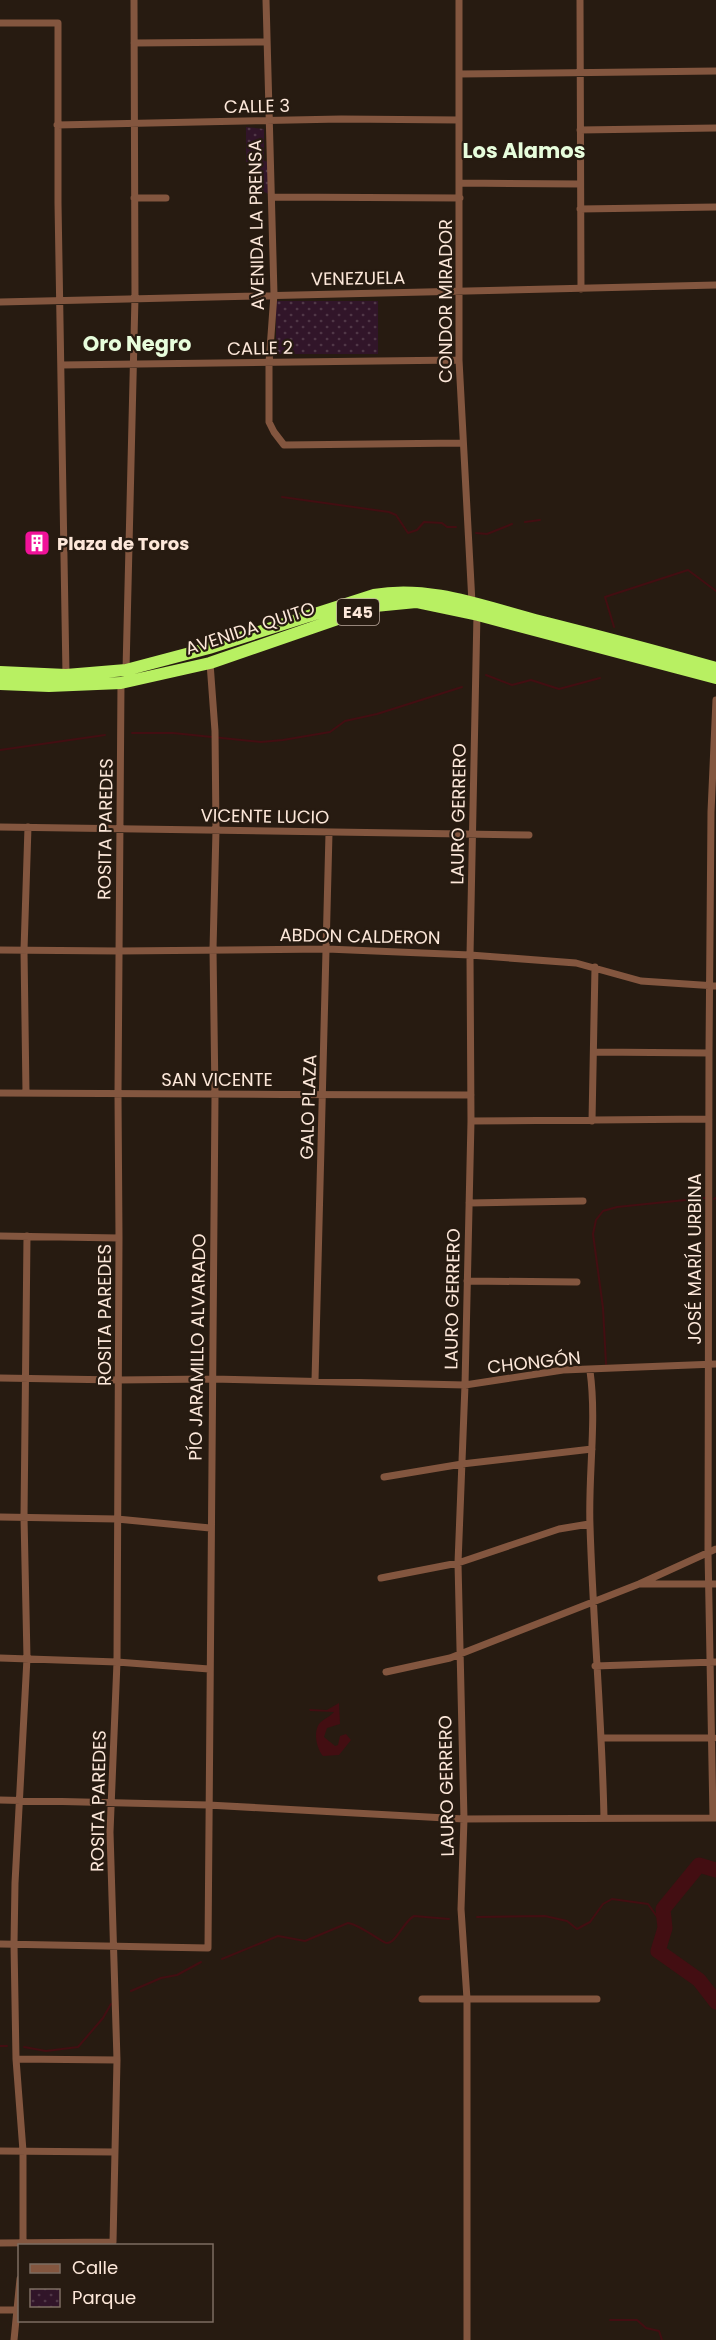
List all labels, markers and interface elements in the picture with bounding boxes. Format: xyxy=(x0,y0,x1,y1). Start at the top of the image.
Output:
street label: CALLE 3 xyxy=(224,93,290,119)
district label: Los Alamos xyxy=(463,136,585,165)
street label: AVENIDA LA PRENSA xyxy=(242,139,270,311)
street label: CONDOR MIRADOR xyxy=(433,219,458,383)
street label: VENEZUELA xyxy=(311,265,405,291)
district label: Oro Negro xyxy=(83,329,191,358)
street label: CALLE 2 xyxy=(227,335,293,361)
building icon: Plaza de Toros xyxy=(22,528,52,558)
place label: Plaza de Toros xyxy=(57,531,189,556)
street label: AVENIDA QUITO xyxy=(182,595,318,661)
road number: E45 xyxy=(337,599,379,625)
street label: LAURO GERRERO xyxy=(444,743,472,885)
street label: ROSITA PAREDES xyxy=(91,758,119,900)
street label: VICENTE LUCIO xyxy=(201,802,329,830)
street label: ABDON CALDERON xyxy=(279,922,441,950)
street label: GALO PLAZA xyxy=(294,1054,322,1160)
street label: SAN VICENTE xyxy=(161,1067,273,1092)
street label: JOSÉ MARÍA URBINA xyxy=(682,1173,707,1345)
street label: LAURO GERRERO xyxy=(438,1228,466,1370)
street label: PÍO JARAMILLO ALVARADO xyxy=(183,1233,211,1461)
street label: ROSITA PAREDES xyxy=(92,1244,117,1386)
street label: CHONGÓN xyxy=(486,1345,582,1379)
street label: LAURO GERRERO xyxy=(432,1715,460,1857)
street label: ROSITA PAREDES xyxy=(84,1730,112,1872)
legend xyxy=(18,2244,213,2322)
text: Calle xyxy=(72,2255,118,2280)
text: Parque xyxy=(72,2285,136,2310)

